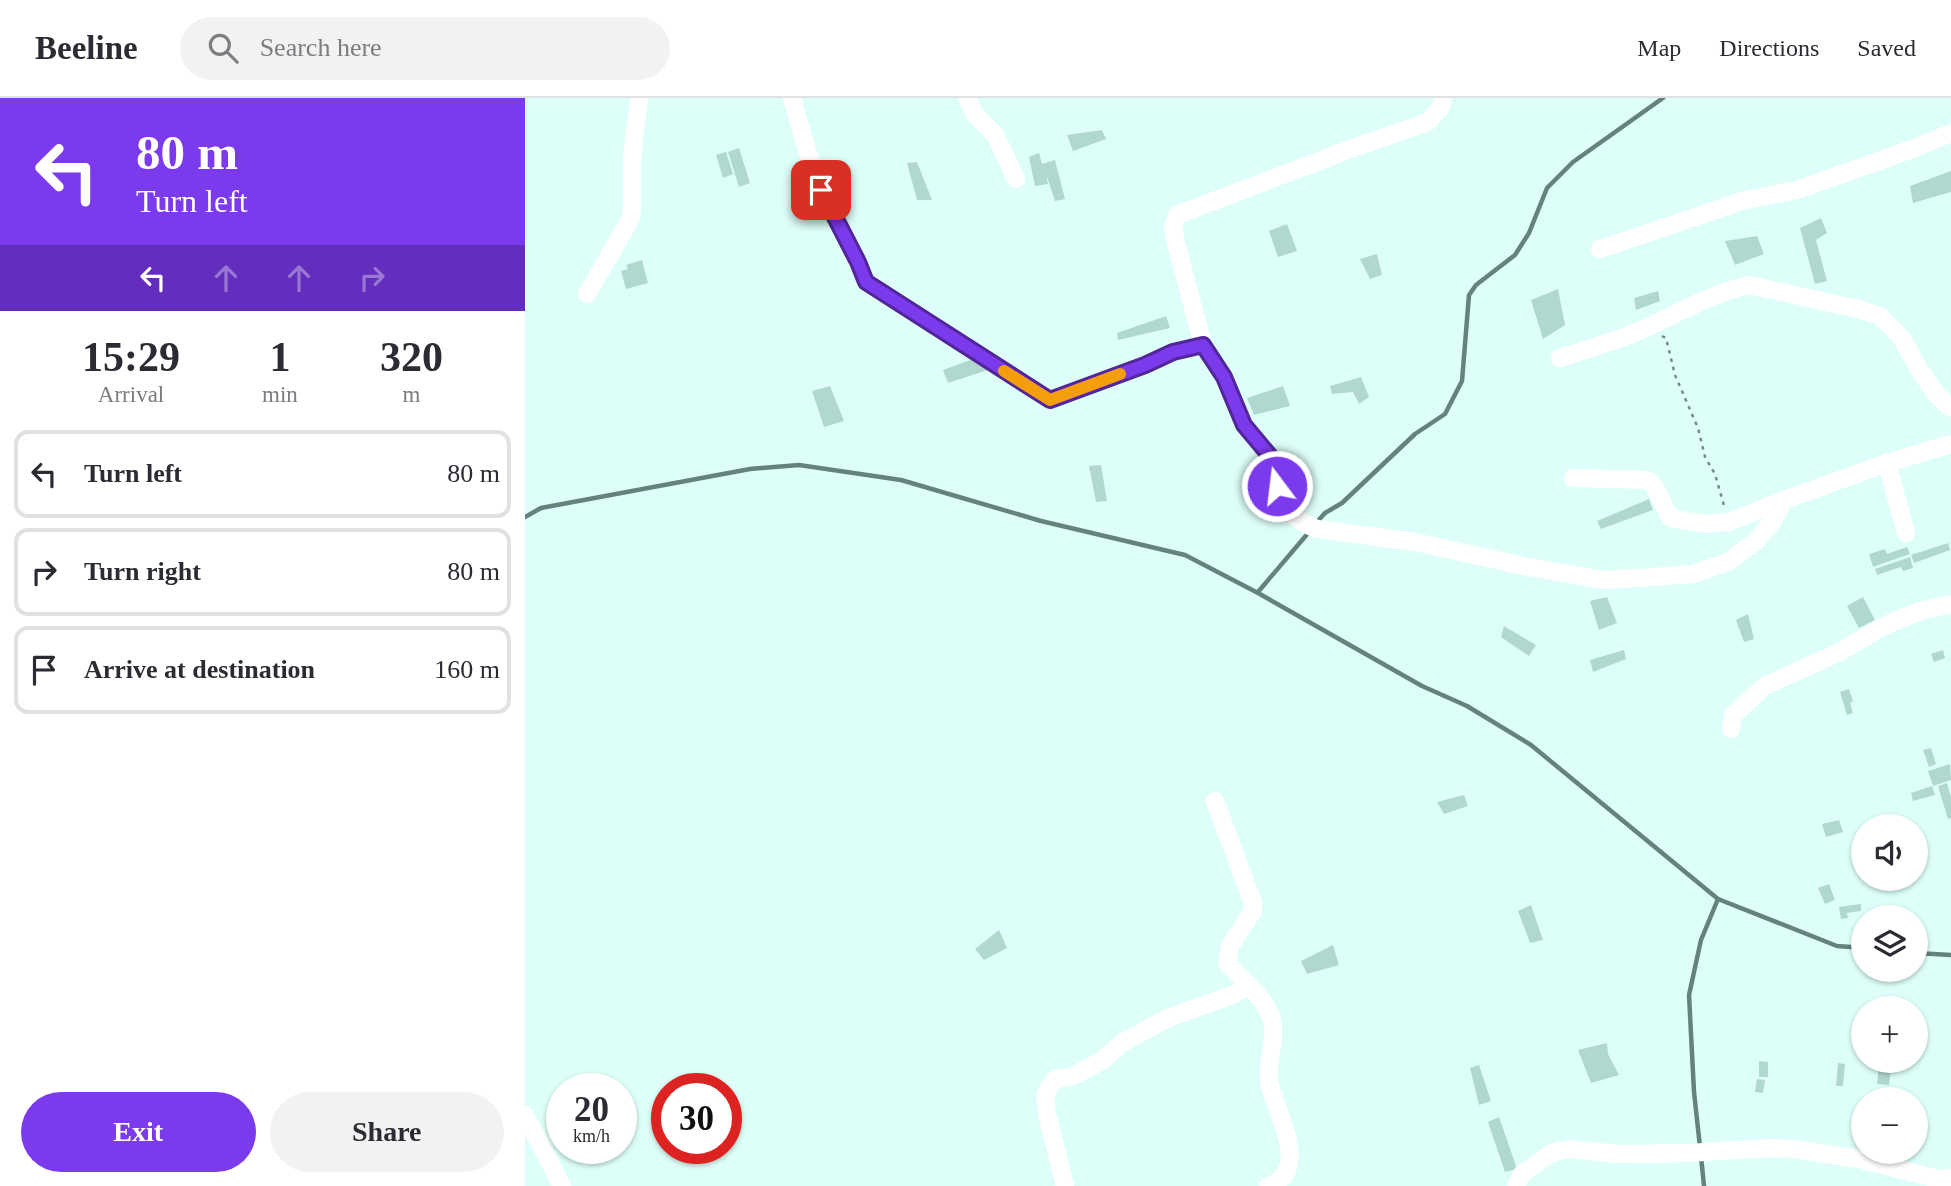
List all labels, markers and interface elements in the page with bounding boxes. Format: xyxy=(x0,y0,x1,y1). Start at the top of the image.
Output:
search box xyxy=(180,17,670,80)
icon: search xyxy=(204,29,242,67)
text: Beeline xyxy=(35,30,138,66)
text: Search here xyxy=(260,33,382,62)
text: Map xyxy=(1637,35,1681,61)
text: Directions xyxy=(1719,35,1819,61)
text: Saved xyxy=(1857,35,1916,61)
text: 80 m xyxy=(136,125,238,180)
icon: left xyxy=(21,126,112,217)
pin xyxy=(791,160,851,220)
icon: arrive xyxy=(802,171,840,209)
text: Turn left xyxy=(136,183,248,219)
icon: left xyxy=(134,259,172,297)
icon: ahead xyxy=(207,259,245,297)
icon: ahead xyxy=(280,259,318,297)
icon: right xyxy=(353,259,391,297)
text: 15:29 xyxy=(82,334,180,380)
text: 1 xyxy=(269,334,290,380)
text: 320 xyxy=(380,334,443,380)
text: Arrival xyxy=(98,382,164,407)
text: min xyxy=(262,382,298,407)
text: m xyxy=(402,382,420,407)
position arrow xyxy=(1240,449,1314,523)
icon: left xyxy=(25,455,63,493)
text: Turn left xyxy=(84,459,182,488)
text: 80 m xyxy=(447,459,500,488)
icon: right xyxy=(25,553,63,591)
text: Turn right xyxy=(84,557,201,586)
text: 80 m xyxy=(447,557,500,586)
icon: arrive xyxy=(25,651,63,689)
text: Arrive at destination xyxy=(84,655,315,684)
text: 160 m xyxy=(434,655,500,684)
map controls xyxy=(1851,814,1928,1164)
button: sound xyxy=(1851,814,1928,891)
button: layers xyxy=(1851,905,1928,982)
button: + xyxy=(1851,996,1928,1073)
speed limit sign: 30 xyxy=(651,1073,742,1164)
button: − xyxy=(1851,1087,1928,1164)
text: 20 xyxy=(574,1090,609,1129)
button: Exit xyxy=(21,1092,256,1172)
button: Share xyxy=(270,1092,504,1172)
text: km/h xyxy=(573,1126,610,1146)

